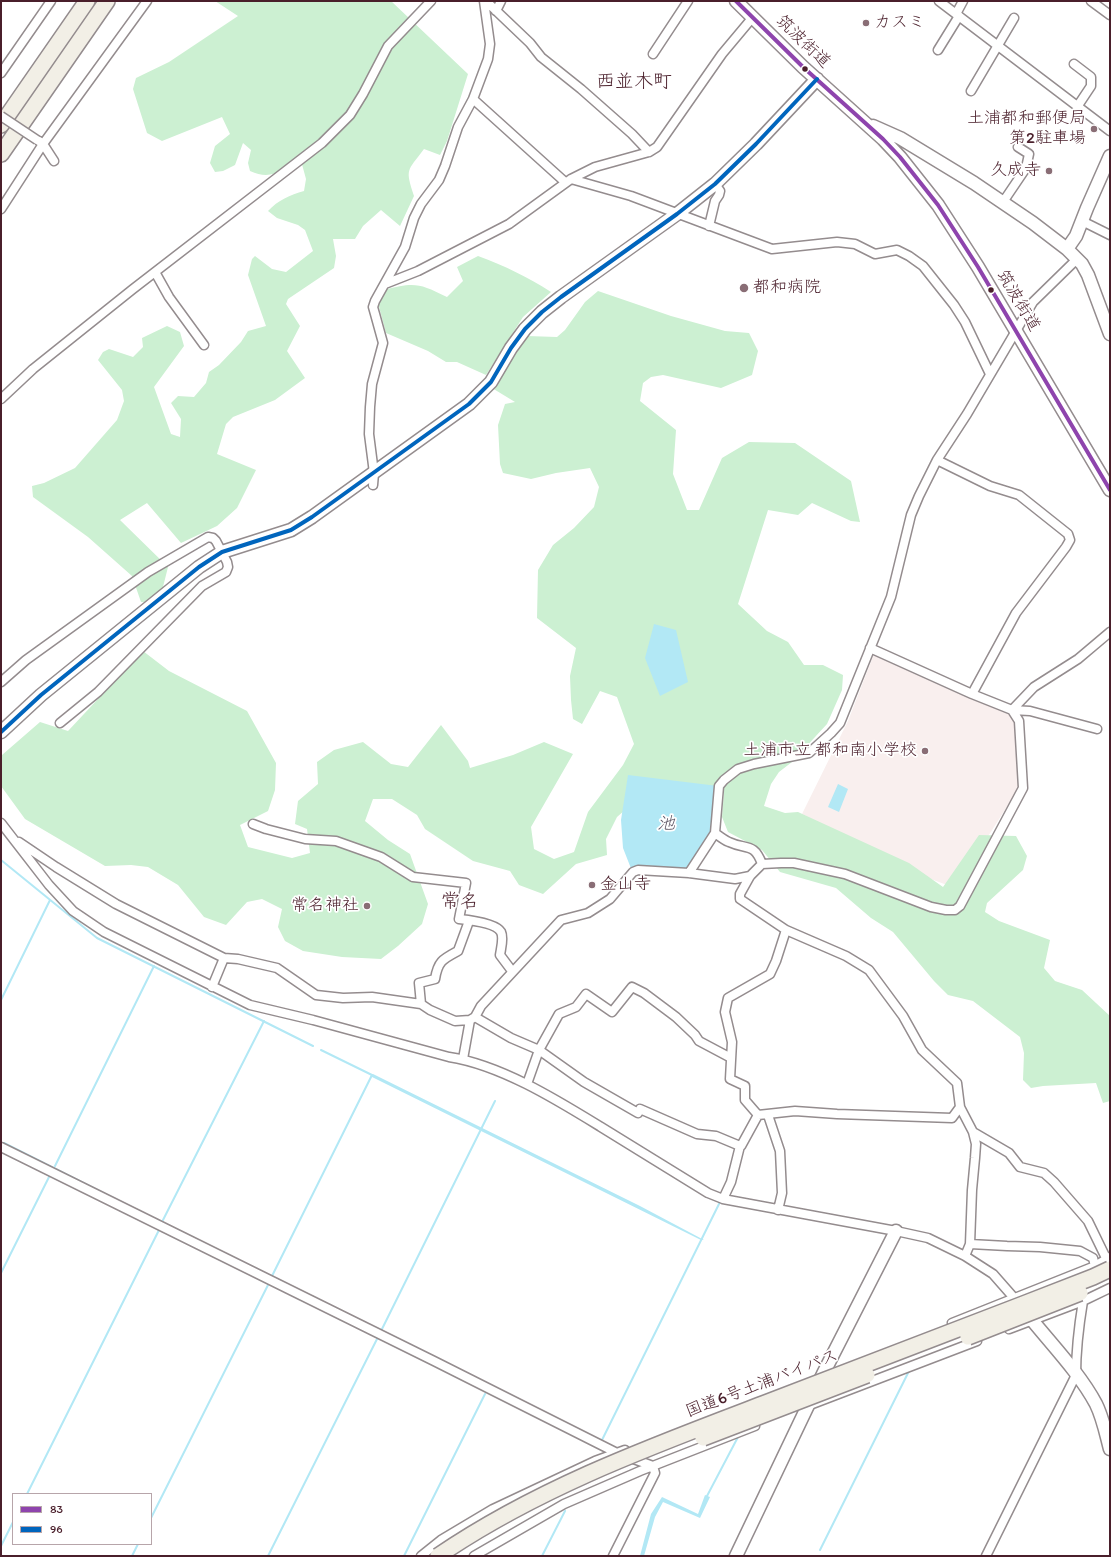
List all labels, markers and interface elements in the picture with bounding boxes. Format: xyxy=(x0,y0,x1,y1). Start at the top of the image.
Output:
street label: 筑波街道 xyxy=(771,11,835,73)
place label: カスミ xyxy=(874,13,925,33)
marker: カスミ xyxy=(861,18,871,28)
unlabelled marker xyxy=(800,64,810,74)
district label: 西並木町 xyxy=(596,71,672,93)
place label: 土浦都和郵便局 第2駐車場 xyxy=(967,109,1086,149)
marker: 土浦都和郵便局 第2駐車場 xyxy=(1089,124,1099,134)
place label: 久成寺 xyxy=(990,161,1041,181)
marker: 久成寺 xyxy=(1044,166,1054,176)
street label: 筑波街道 xyxy=(992,267,1044,335)
place label: 都和病院 xyxy=(753,278,821,298)
marker: 都和病院 xyxy=(738,282,750,294)
unlabelled marker xyxy=(986,285,996,295)
place label: 土浦市立 都和南小学校 xyxy=(743,741,917,761)
marker: 土浦市立 都和南小学校 xyxy=(920,746,930,756)
water label: 池 xyxy=(657,813,675,835)
place label: 金山寺 xyxy=(600,875,651,895)
marker: 金山寺 xyxy=(587,880,597,890)
district label: 常名 xyxy=(441,891,479,913)
place label: 常名神社 xyxy=(291,896,359,916)
marker: 常名神社 xyxy=(362,901,372,911)
street label: 国道6号土浦バイパス xyxy=(683,1345,841,1423)
legend xyxy=(12,1493,152,1545)
text: 83 xyxy=(50,1502,63,1516)
text: 96 xyxy=(50,1522,63,1536)

